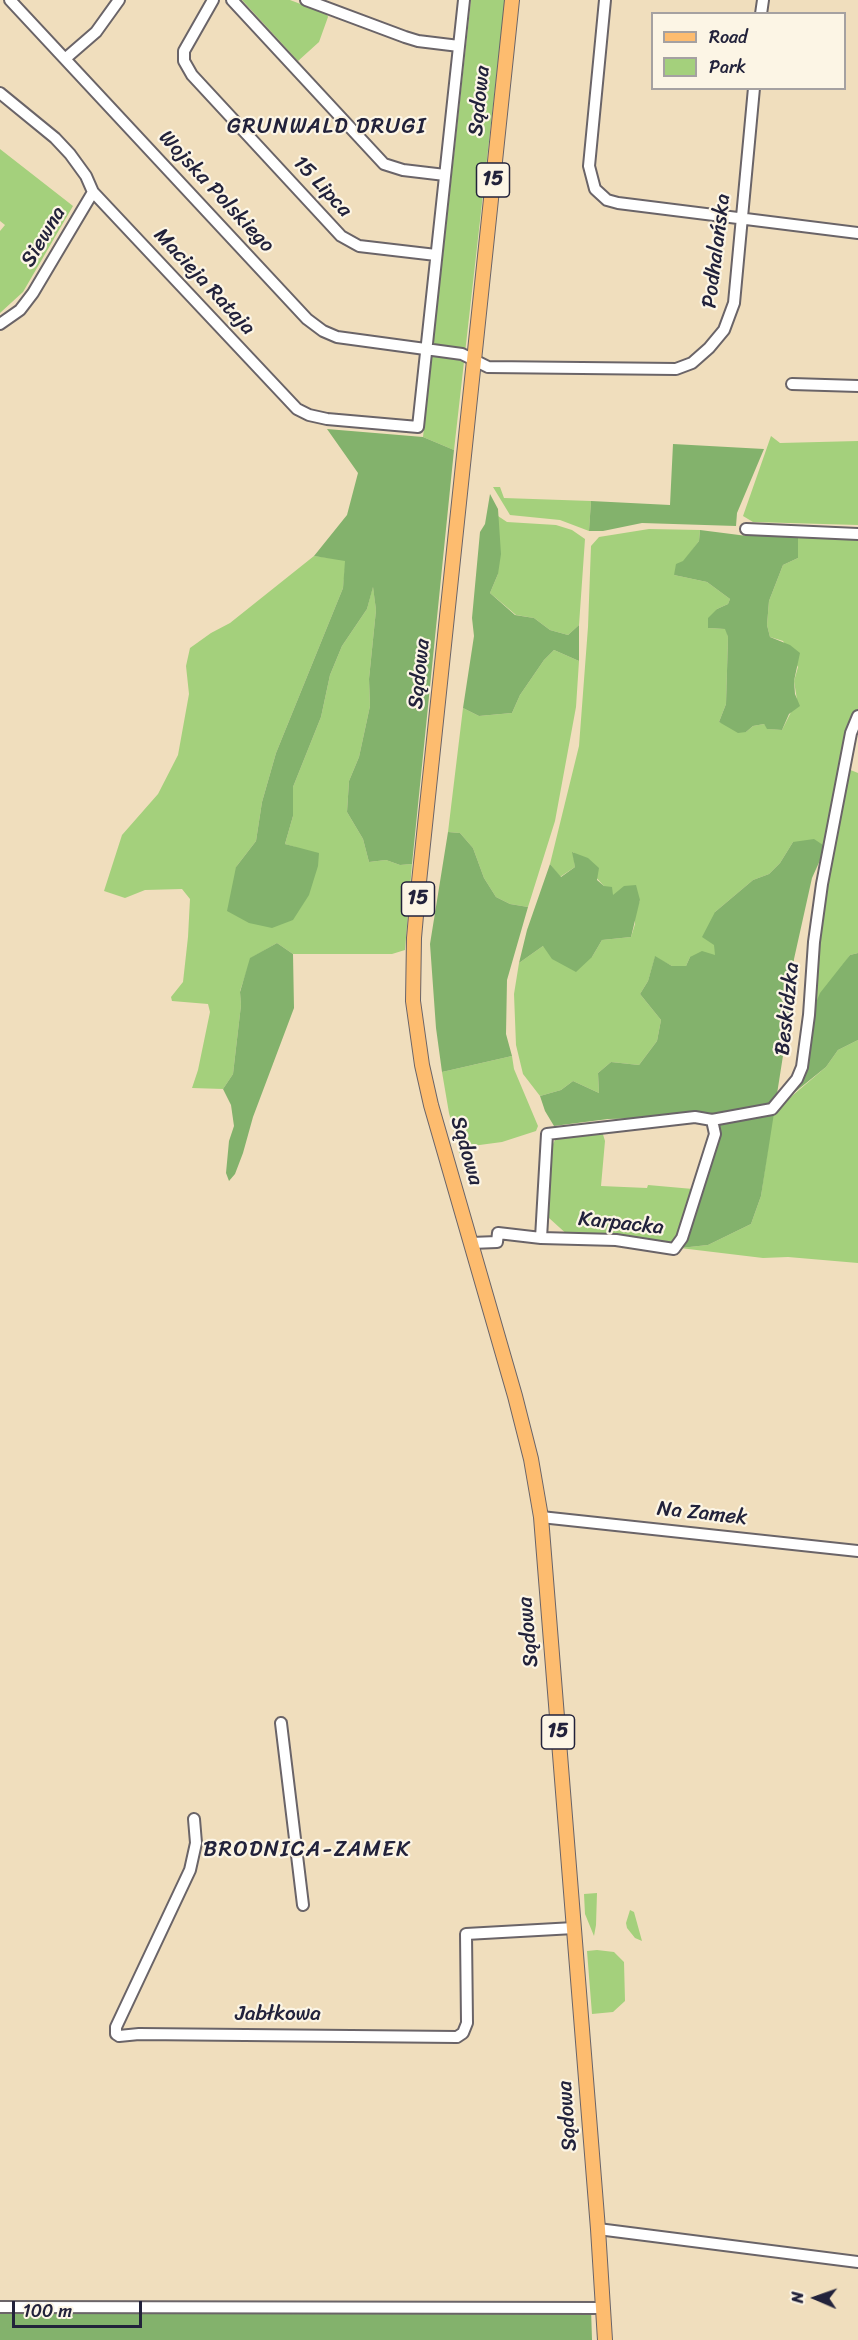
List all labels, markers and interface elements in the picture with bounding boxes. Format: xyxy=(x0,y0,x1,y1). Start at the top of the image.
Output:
legend xyxy=(651,12,846,90)
text: Road xyxy=(709,21,748,53)
text: Park xyxy=(709,51,746,83)
street label: Sądowa xyxy=(464,65,496,137)
district label: GRUNWALD DRUGI xyxy=(228,114,426,140)
street label: Wojska Polskiego xyxy=(153,126,279,258)
street label: 15 Lipca xyxy=(287,151,357,223)
road number: 15 xyxy=(476,163,510,197)
street label: Podhalańska xyxy=(697,192,737,310)
street label: Siewna xyxy=(16,202,72,272)
street label: Macieja Rataja xyxy=(148,223,260,341)
street label: Sądowa xyxy=(404,638,436,710)
road number: 15 xyxy=(402,882,434,916)
street label: Beskidzka xyxy=(771,961,805,1057)
street label: Sądowa xyxy=(444,1114,488,1188)
street label: Karpacka xyxy=(577,1207,665,1241)
street label: Na Zamek xyxy=(656,1497,748,1531)
street label: Sądowa xyxy=(513,1596,545,1668)
road number: 15 xyxy=(542,1715,574,1749)
district label: BRODNICA-ZAMEK xyxy=(204,1837,410,1863)
street label: Jabłkowa xyxy=(235,2002,321,2028)
street label: Sądowa xyxy=(553,2080,583,2152)
north arrow xyxy=(786,2268,846,2328)
scale bar xyxy=(15,2289,146,2327)
text: N xyxy=(783,2291,812,2303)
text: 100 m xyxy=(23,2295,72,2327)

